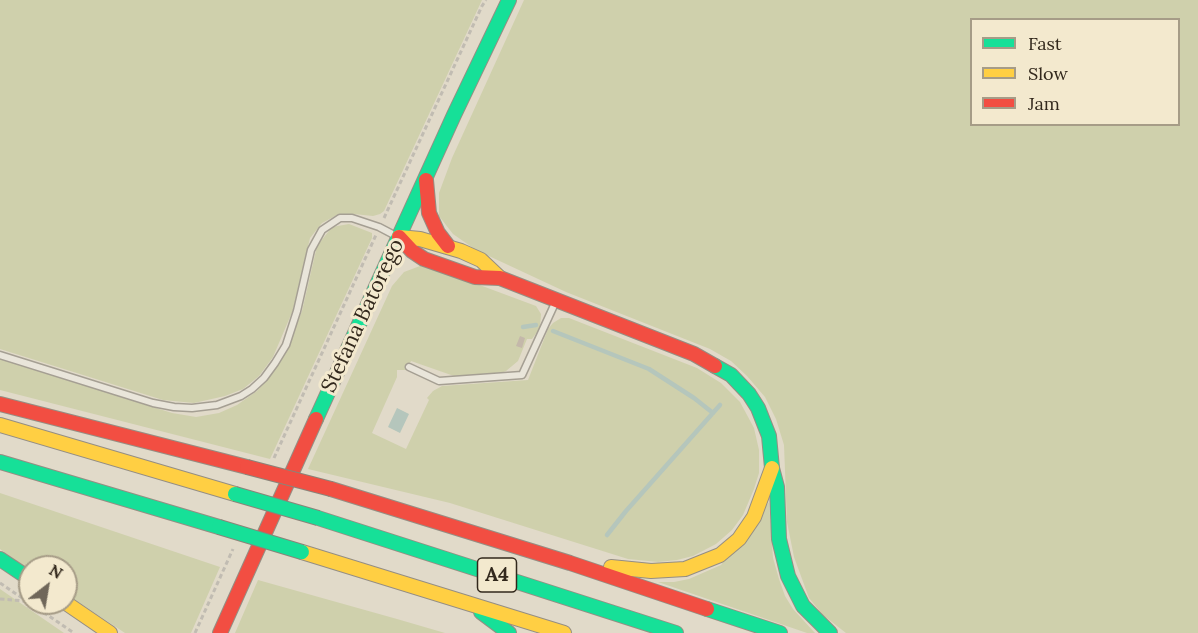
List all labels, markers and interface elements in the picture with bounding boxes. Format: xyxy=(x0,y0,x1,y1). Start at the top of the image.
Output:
legend xyxy=(970,18,1180,126)
text: Fast xyxy=(1028,32,1062,55)
text: Slow xyxy=(1028,62,1068,85)
text: Jam xyxy=(1028,92,1060,115)
street label: Stefana Batorego xyxy=(316,235,410,397)
north arrow xyxy=(18,555,78,615)
road number: A4 xyxy=(478,558,516,592)
text: N xyxy=(46,560,67,583)

